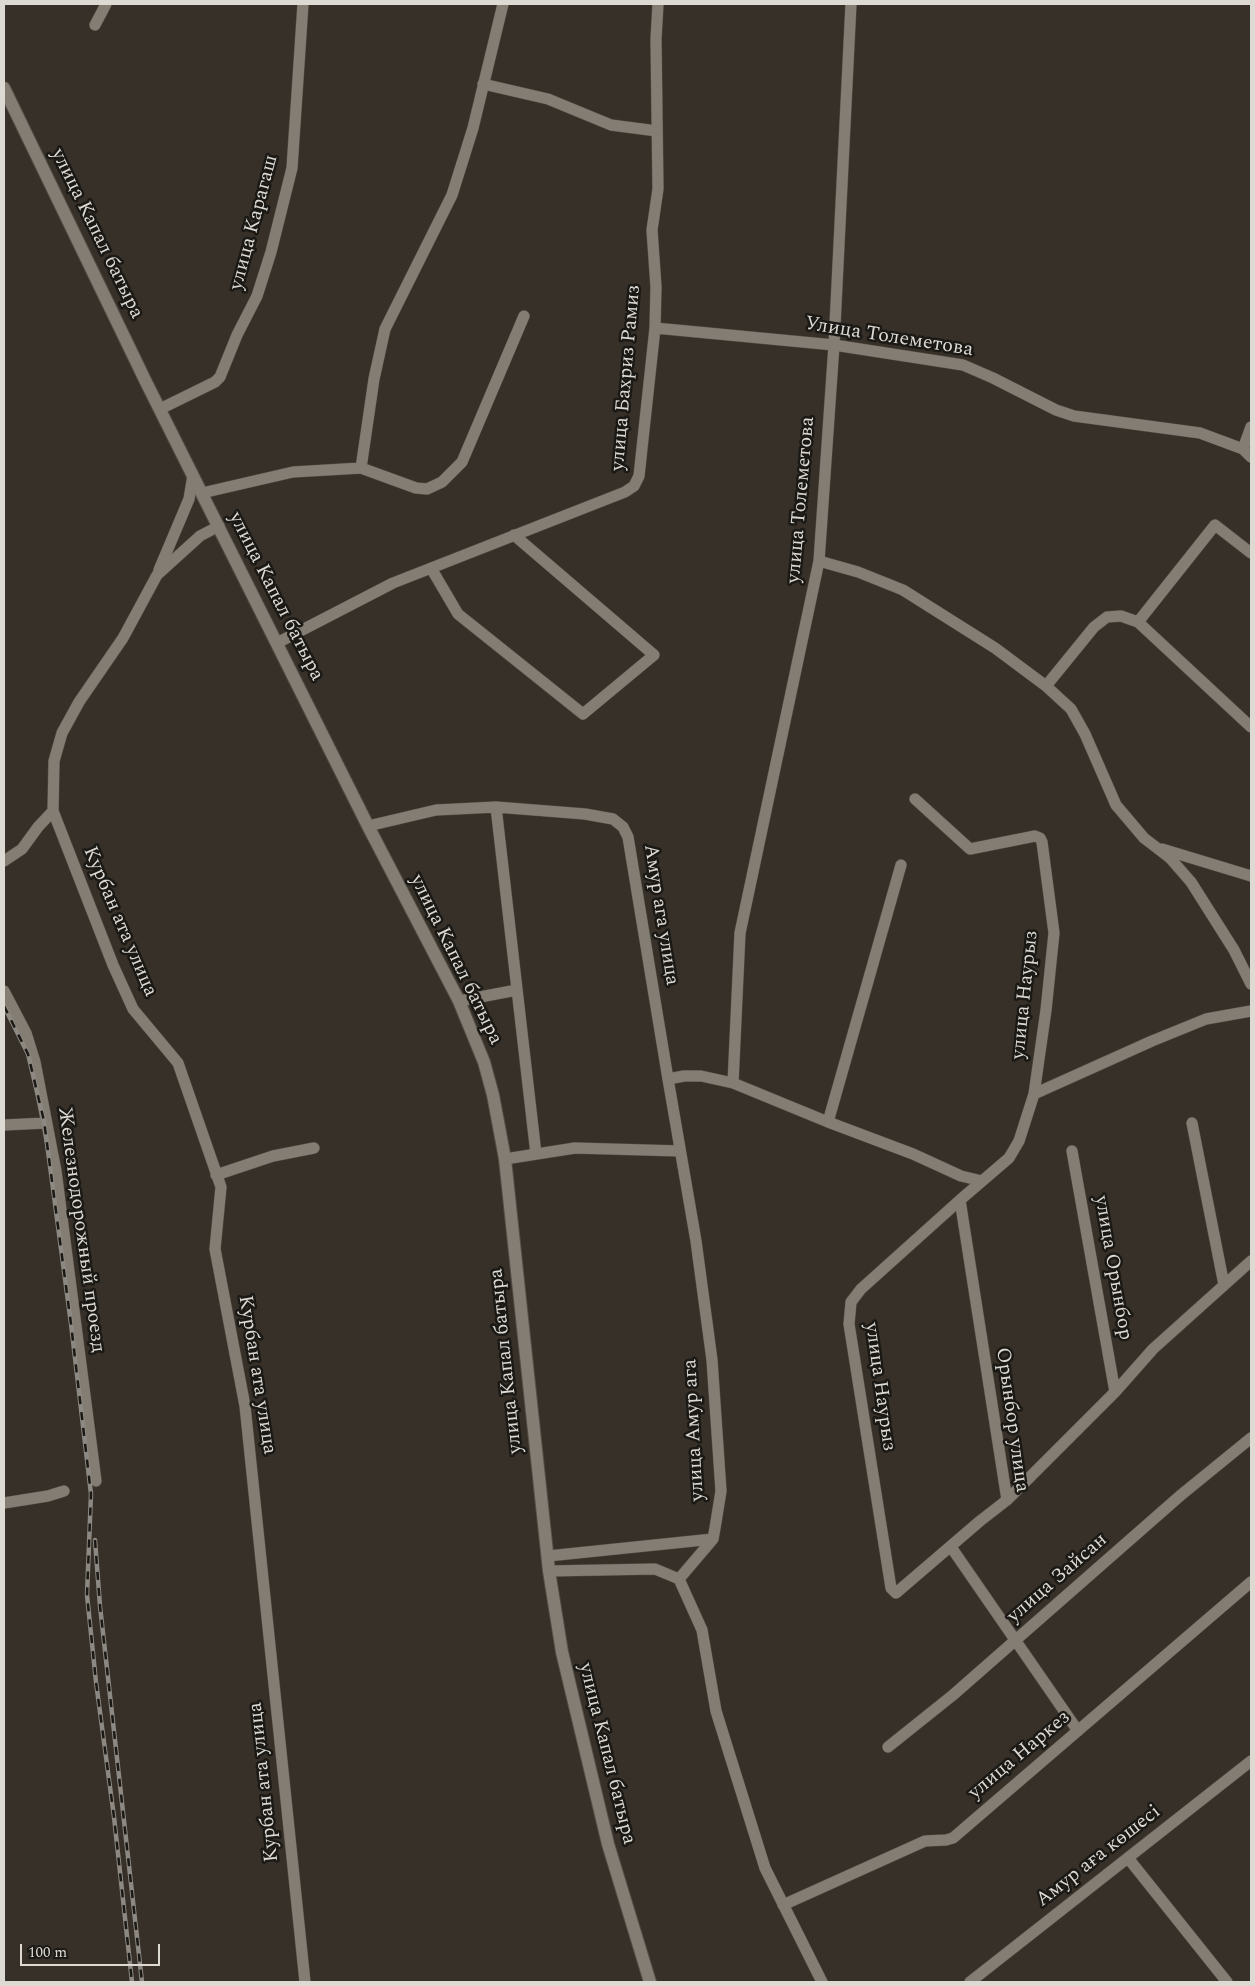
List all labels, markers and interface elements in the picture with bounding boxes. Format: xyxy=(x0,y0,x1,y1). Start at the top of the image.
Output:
street label: улица Капал батыра xyxy=(44,145,148,323)
street label: улица Карагаш xyxy=(225,153,285,293)
street label: улица Бахриз Рамиз xyxy=(607,284,647,472)
street label: Улица Толеметова xyxy=(803,313,975,363)
street label: улица Толеметова xyxy=(783,416,821,584)
street label: улица Капал батыра xyxy=(222,509,328,685)
street label: Курбан ата улица xyxy=(77,843,161,1001)
street label: Амур ага улица xyxy=(637,843,683,987)
street label: улица Капал батыра xyxy=(403,871,507,1049)
street label: улица Наурыз xyxy=(1007,929,1045,1061)
street label: Железнодорожный проезд xyxy=(51,1106,109,1354)
street label: улица Орынбор xyxy=(1088,1194,1136,1342)
street label: улица Капал батыра xyxy=(485,1267,529,1455)
street label: Курбан ата улица xyxy=(232,1294,280,1456)
street label: улица Наурыз xyxy=(858,1321,900,1453)
street label: Орынбор улица xyxy=(989,1346,1033,1494)
street label: улица Амур ага xyxy=(679,1358,711,1502)
street label: улица Зайсан xyxy=(1003,1529,1113,1629)
street label: улица Капал батыра xyxy=(572,1661,640,1847)
street label: Курбан ата улица xyxy=(245,1701,285,1863)
street label: улица Наркез xyxy=(964,1706,1076,1806)
street label: Амур аға көшесі xyxy=(1032,1801,1166,1913)
scale bar xyxy=(22,1934,162,1966)
text: 100 m xyxy=(28,1941,67,1964)

